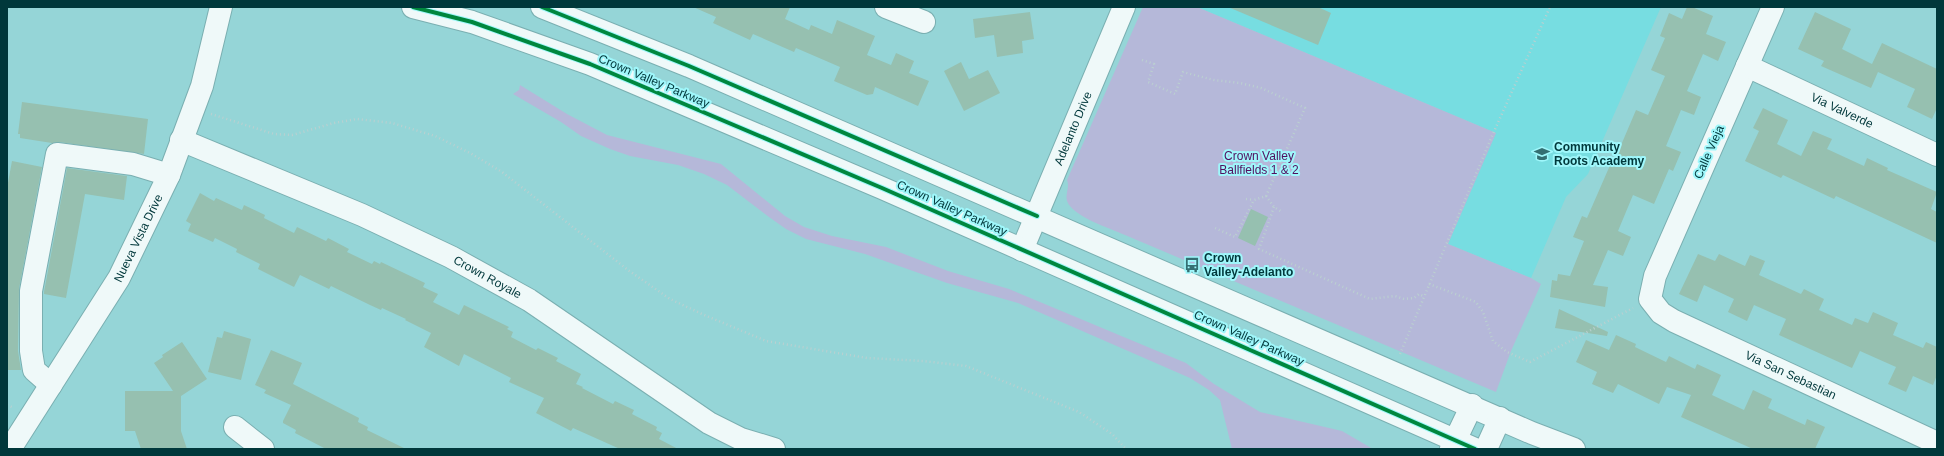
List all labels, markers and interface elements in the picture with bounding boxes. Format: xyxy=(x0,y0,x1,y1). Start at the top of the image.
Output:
street label: Crown Valley Parkway xyxy=(596,51,712,111)
street label: Adelanto Drive xyxy=(1051,89,1095,167)
street label: Via Valverde xyxy=(1809,90,1876,131)
street label: Calle Vieja xyxy=(1691,123,1727,181)
place label: Community Roots Academy xyxy=(1554,140,1645,168)
school or university icon: Community Roots Academy xyxy=(1533,145,1551,163)
park label: Crown Valley Ballfields 1 & 2 xyxy=(1219,149,1299,177)
street label: Crown Valley Parkway xyxy=(895,177,1009,239)
street label: Nueva Vista Drive xyxy=(111,192,166,284)
place label: Crown Valley-Adelanto xyxy=(1204,251,1293,279)
street label: Crown Royale xyxy=(451,253,524,302)
bus stop icon: Crown Valley-Adelanto xyxy=(1183,256,1201,274)
street label: Crown Valley Parkway xyxy=(1192,307,1306,369)
street label: Via San Sebastian xyxy=(1743,348,1838,402)

